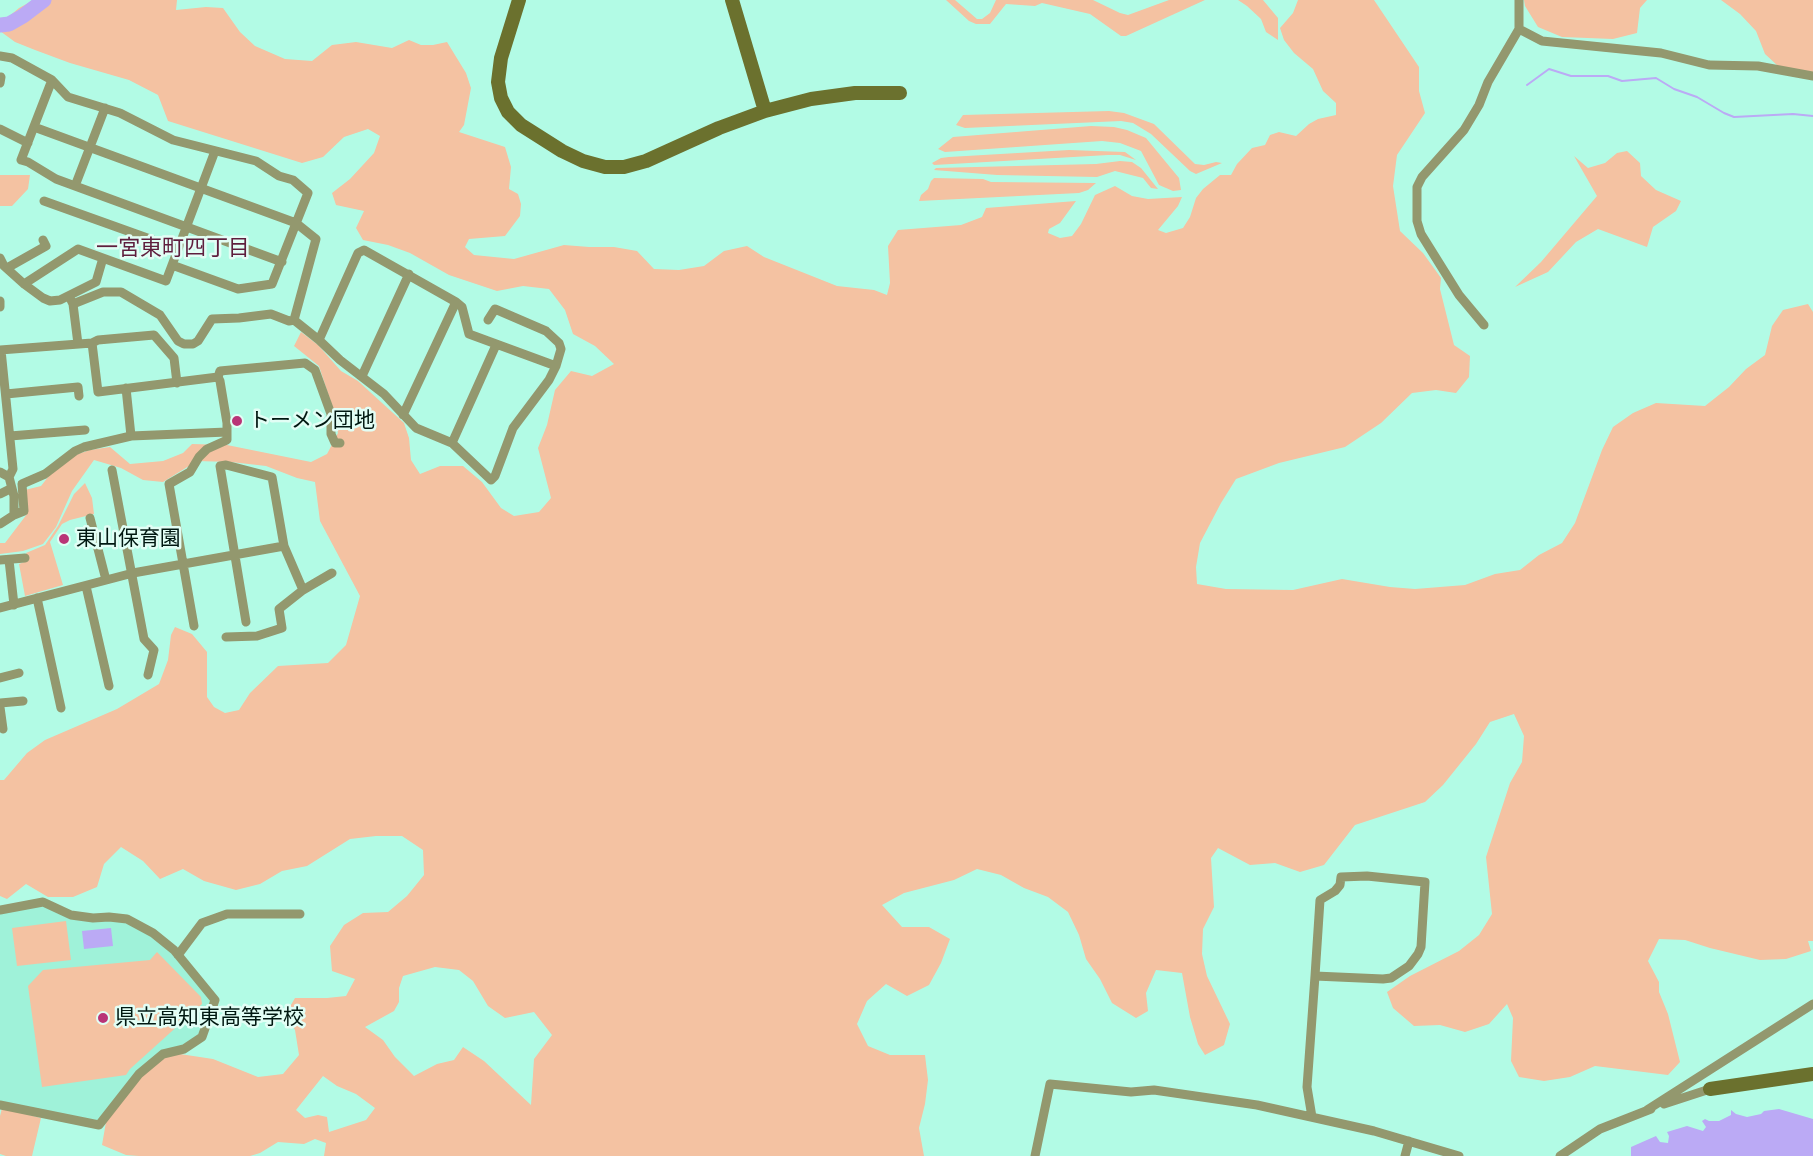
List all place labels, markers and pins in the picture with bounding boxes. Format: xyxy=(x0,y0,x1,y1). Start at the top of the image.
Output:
place label: トーメン団地 xyxy=(249,408,375,434)
marker: トーメン団地 xyxy=(230,414,244,428)
place label: 東山保育園 xyxy=(76,526,181,552)
marker: 東山保育園 xyxy=(57,532,71,546)
place label: 県立高知東高等学校 xyxy=(115,1005,304,1031)
marker: 県立高知東高等学校 xyxy=(96,1011,110,1025)

